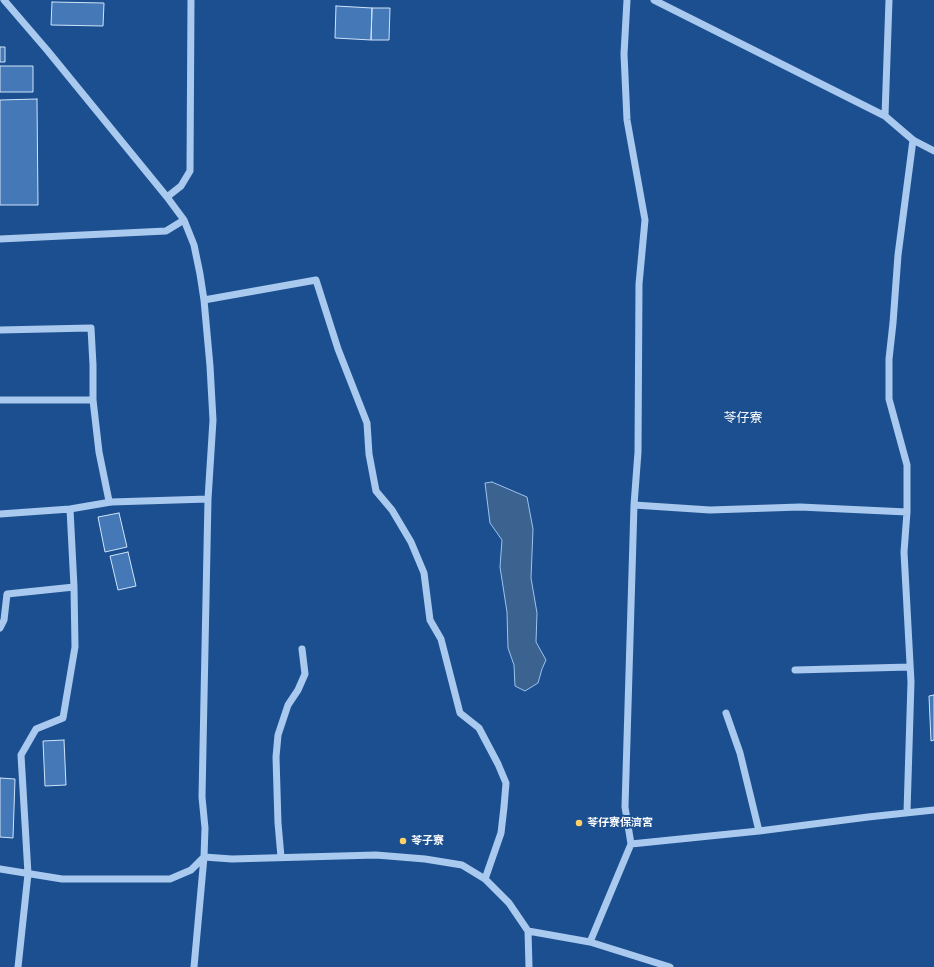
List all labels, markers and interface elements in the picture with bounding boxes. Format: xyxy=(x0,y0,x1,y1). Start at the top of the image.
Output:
district label: 苓仔寮 xyxy=(724,410,762,426)
place label: 苓仔寮保濟宮 xyxy=(587,816,653,830)
marker: 苓仔寮保濟宮 xyxy=(574,818,584,828)
place label: 苓子寮 xyxy=(411,834,444,848)
marker: 苓子寮 xyxy=(398,836,408,846)

